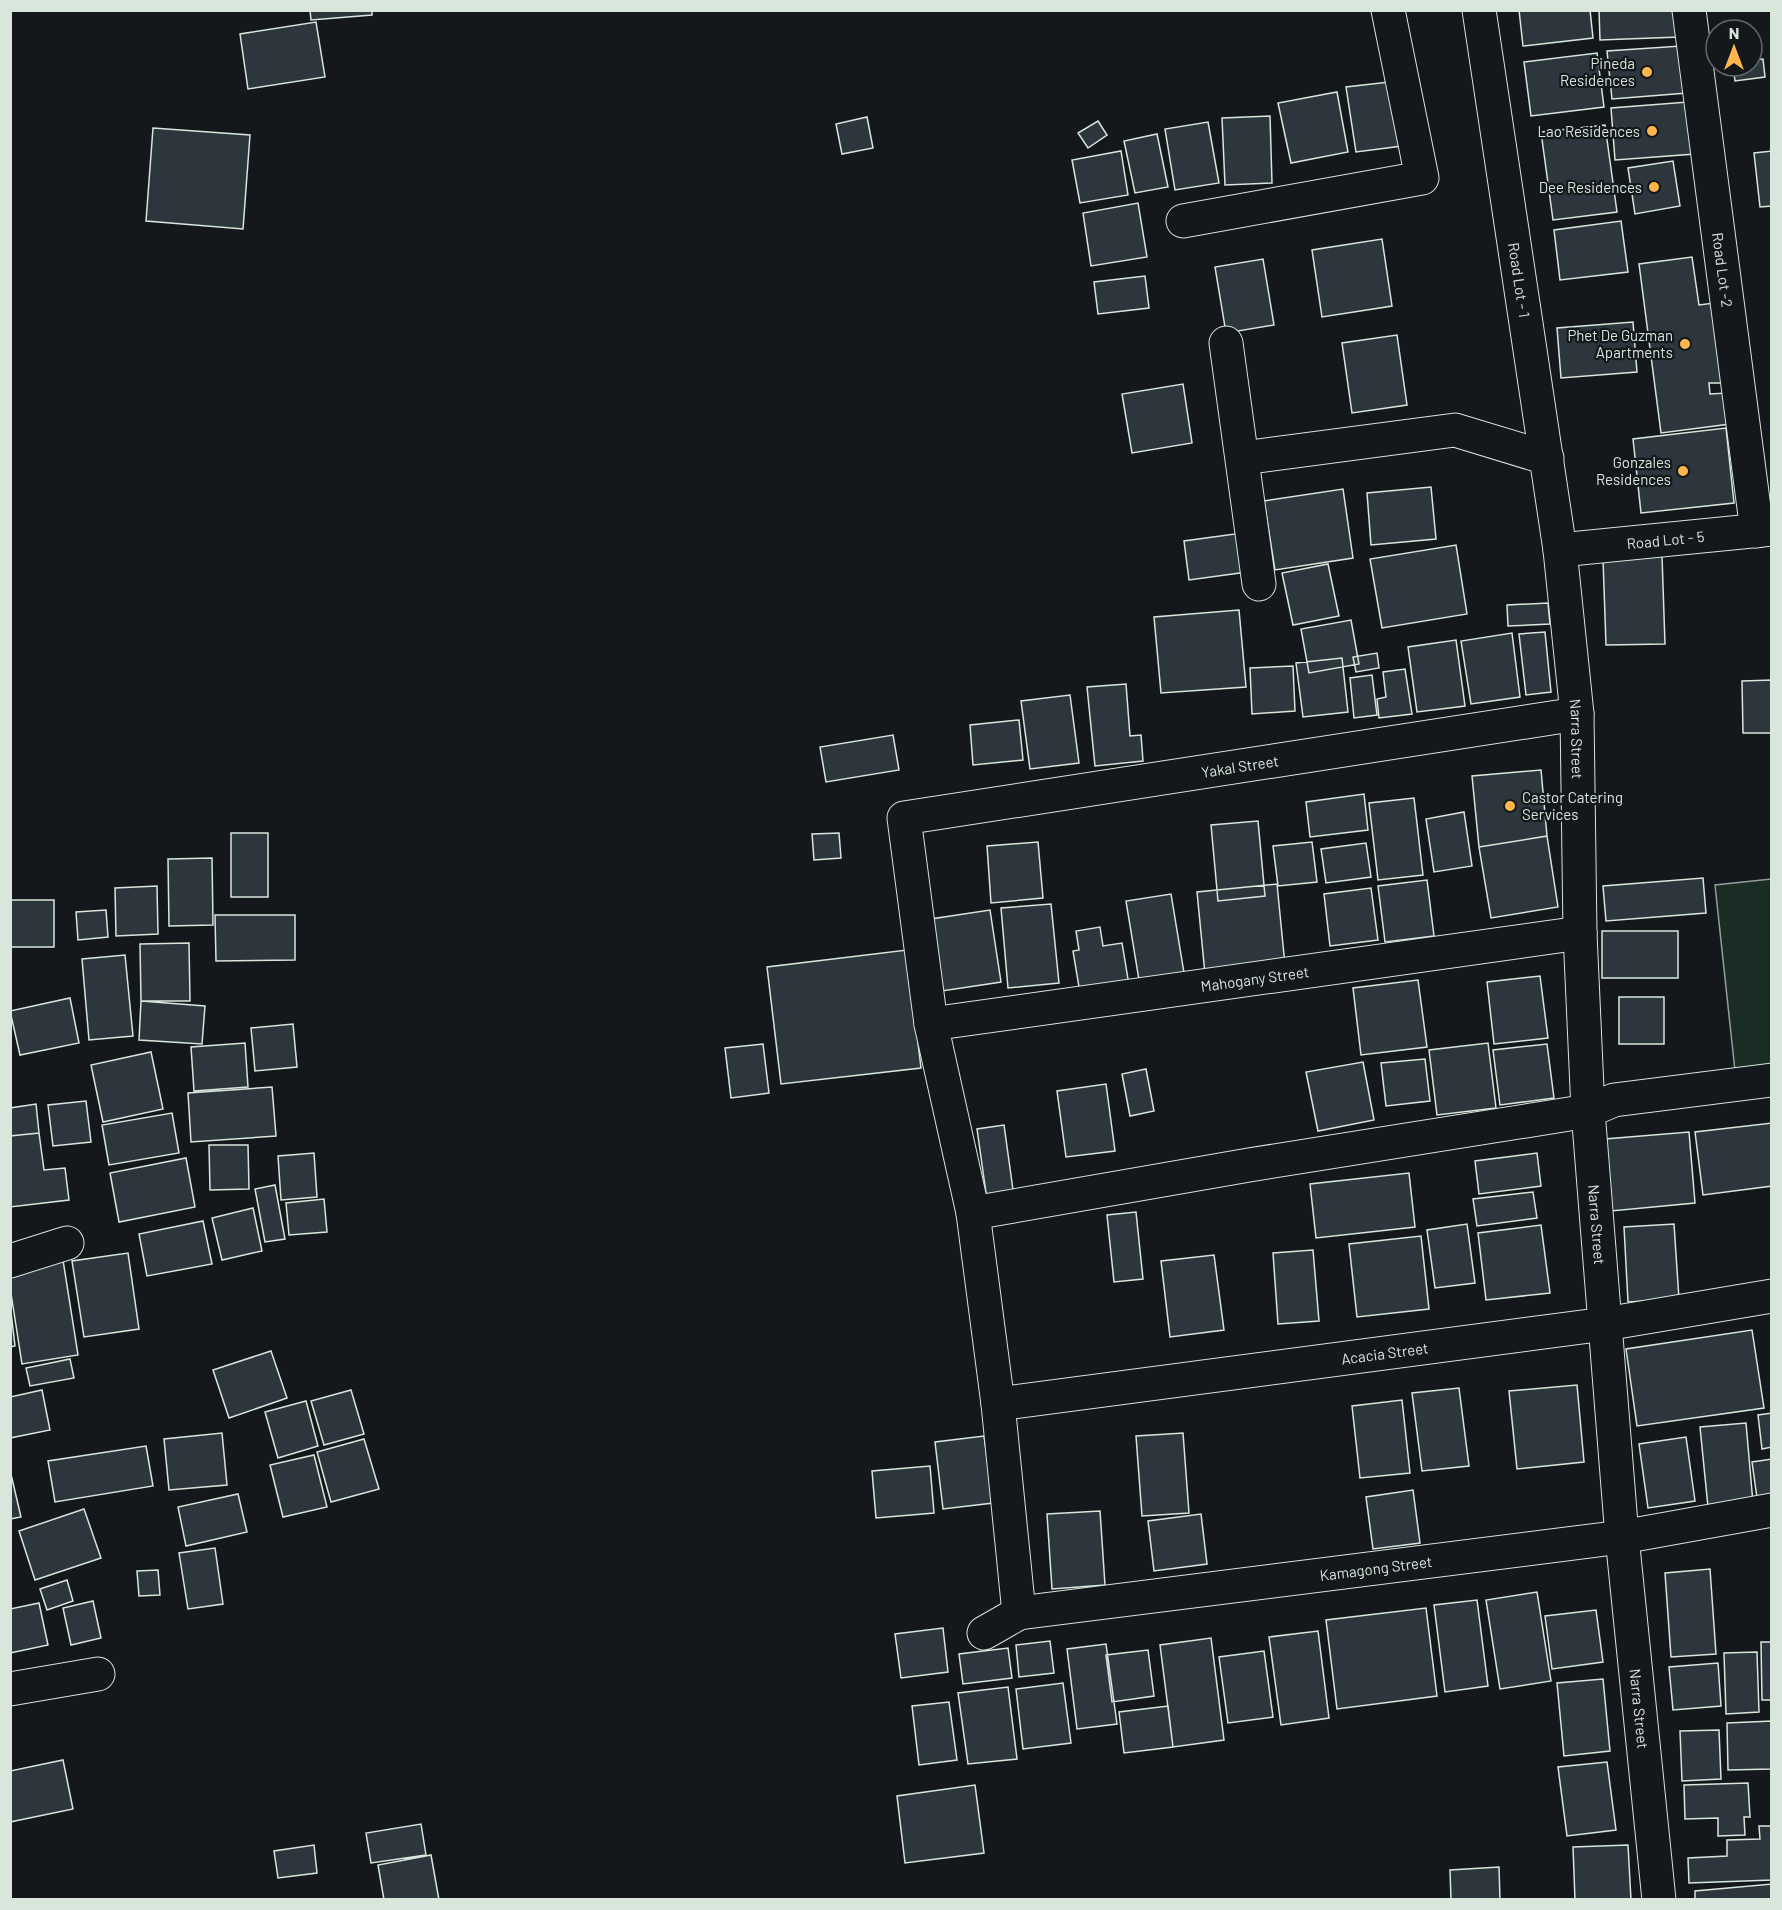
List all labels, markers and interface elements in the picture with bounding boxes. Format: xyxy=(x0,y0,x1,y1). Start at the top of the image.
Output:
north arrow xyxy=(1704,18,1764,78)
text: N xyxy=(1729,23,1739,42)
place label: Pineda Residences xyxy=(1560,54,1635,89)
marker: Pineda Residences xyxy=(1640,65,1654,79)
place label: Lao Residences xyxy=(1538,122,1640,140)
marker: Lao Residences xyxy=(1645,124,1659,138)
place label: Dee Residences xyxy=(1539,178,1642,196)
marker: Dee Residences xyxy=(1647,180,1661,194)
street label: Road Lot -2 xyxy=(1709,231,1737,308)
street label: Road Lot - 1 xyxy=(1505,241,1534,319)
place label: Phet De Guzman Apartments xyxy=(1567,326,1673,361)
marker: Phet De Guzman Apartments xyxy=(1678,337,1692,351)
place label: Gonzales Residences xyxy=(1596,453,1671,488)
marker: Gonzales Residences xyxy=(1676,464,1690,478)
street label: Road Lot - 5 xyxy=(1626,527,1705,552)
street label: Narra Street xyxy=(1566,698,1587,779)
street label: Yakal Street xyxy=(1200,751,1280,781)
place label: Castor Catering Services xyxy=(1522,788,1623,823)
marker: Castor Catering Services xyxy=(1503,799,1517,813)
street label: Mahogany Street xyxy=(1200,962,1310,995)
street label: Narra Street xyxy=(1585,1184,1609,1265)
street label: Acacia Street xyxy=(1340,1338,1429,1368)
street label: Kamagong Street xyxy=(1319,1552,1433,1584)
street label: Narra Street xyxy=(1626,1668,1653,1750)

